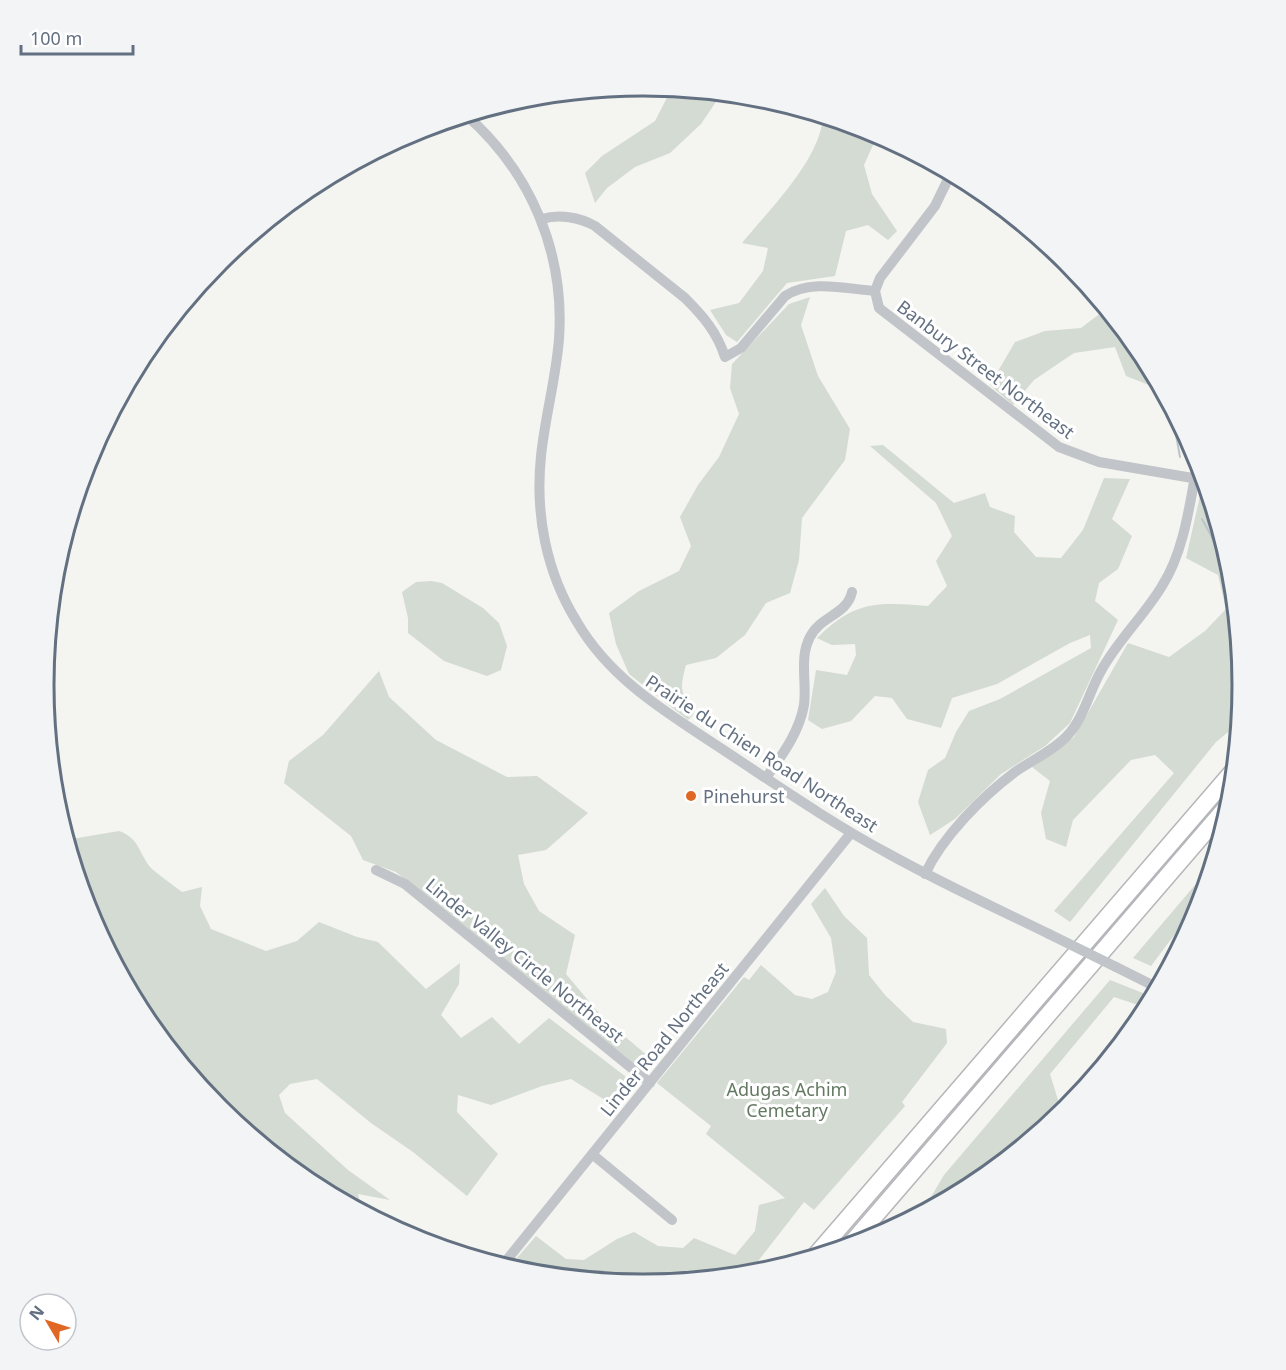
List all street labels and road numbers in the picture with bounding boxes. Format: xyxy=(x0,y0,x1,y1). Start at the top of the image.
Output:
street label: Banbury Street Northeast xyxy=(892,294,1080,444)
street label: Prairie du Chien Road Northeast xyxy=(641,669,883,838)
street label: Linder Valley Circle Northeast xyxy=(421,873,629,1048)
street label: Linder Road Northeast xyxy=(594,957,734,1121)

